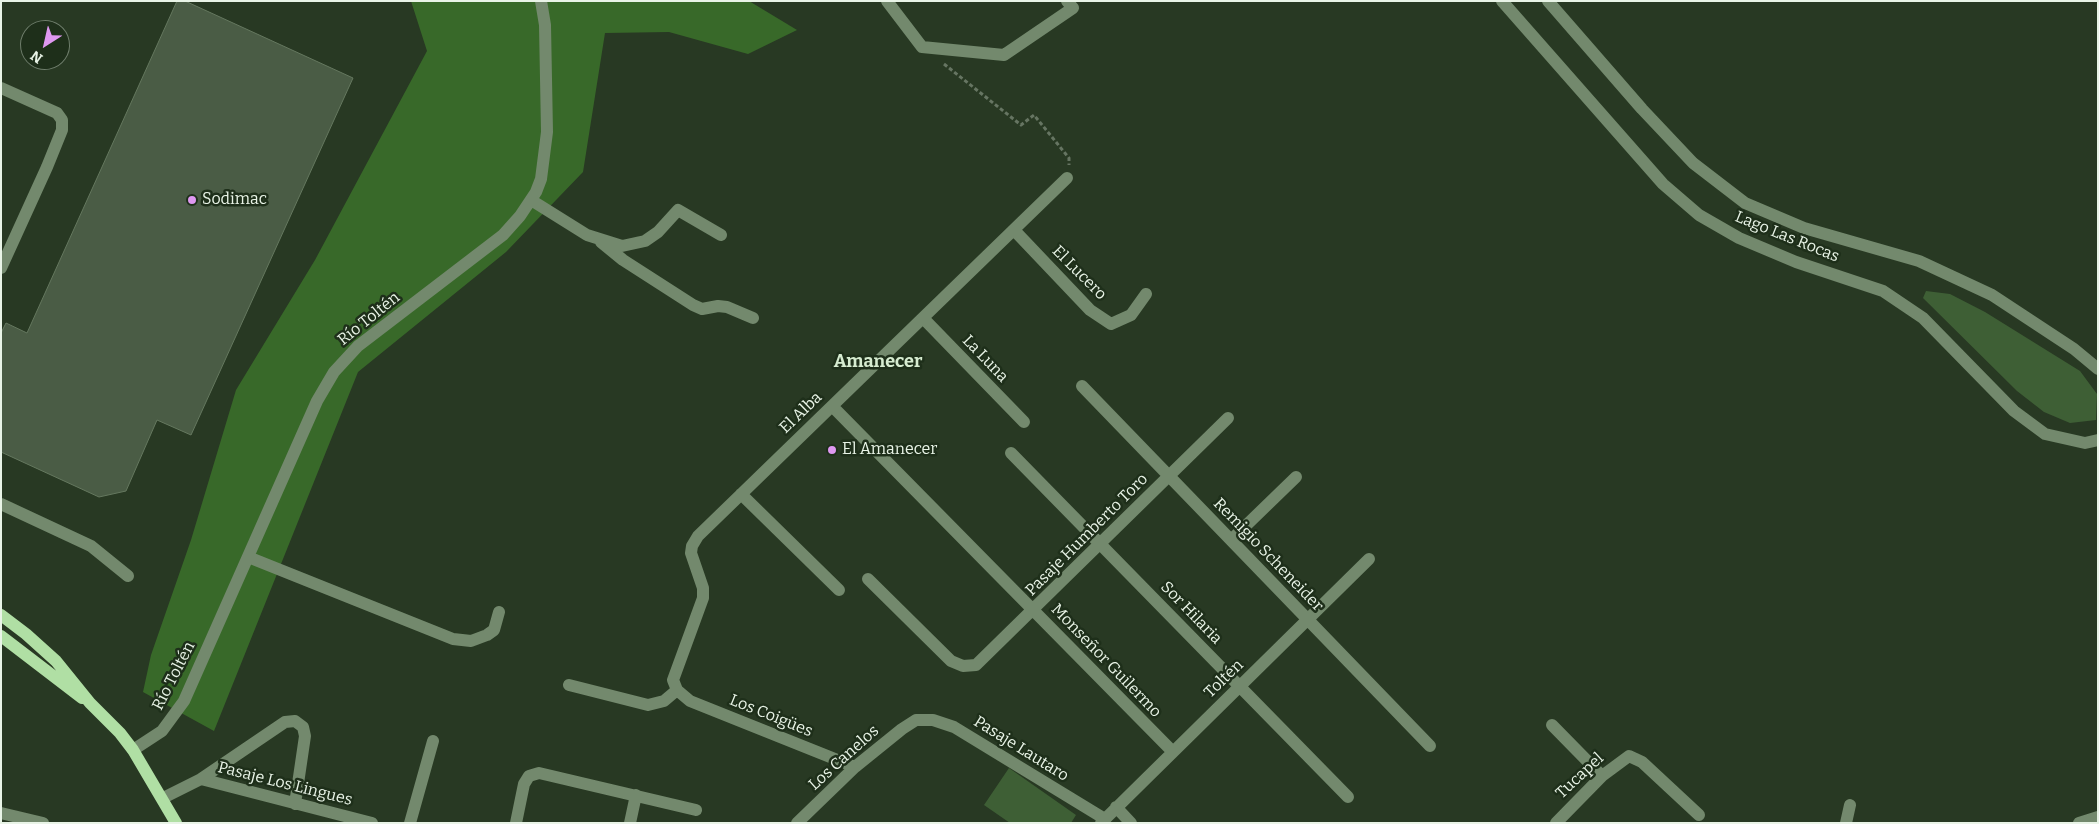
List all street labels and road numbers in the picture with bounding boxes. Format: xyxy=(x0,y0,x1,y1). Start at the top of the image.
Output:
street label: Lago Las Rocas xyxy=(1732,207,1842,267)
street label: El Lucero xyxy=(1048,242,1110,304)
street label: Río Toltén xyxy=(334,288,404,350)
street label: La Luna xyxy=(958,331,1012,387)
street label: El Alba xyxy=(776,388,826,438)
street label: Pasaje Humberto Toro xyxy=(1022,470,1152,600)
street label: Remigio Scheneider xyxy=(1209,494,1327,616)
street label: Sor Hilaria xyxy=(1156,578,1226,648)
street label: Monseñor Guilermo xyxy=(1047,600,1165,722)
street label: Río Toltén xyxy=(149,639,199,713)
street label: Toltén xyxy=(1200,656,1248,702)
street label: Los Coigües xyxy=(727,691,815,741)
street label: Pasaje Lautaro xyxy=(970,712,1072,786)
street label: Los Canelos xyxy=(805,722,883,794)
street label: Tucapel xyxy=(1552,749,1608,803)
street label: Pasaje Los Lingues xyxy=(216,758,354,810)

